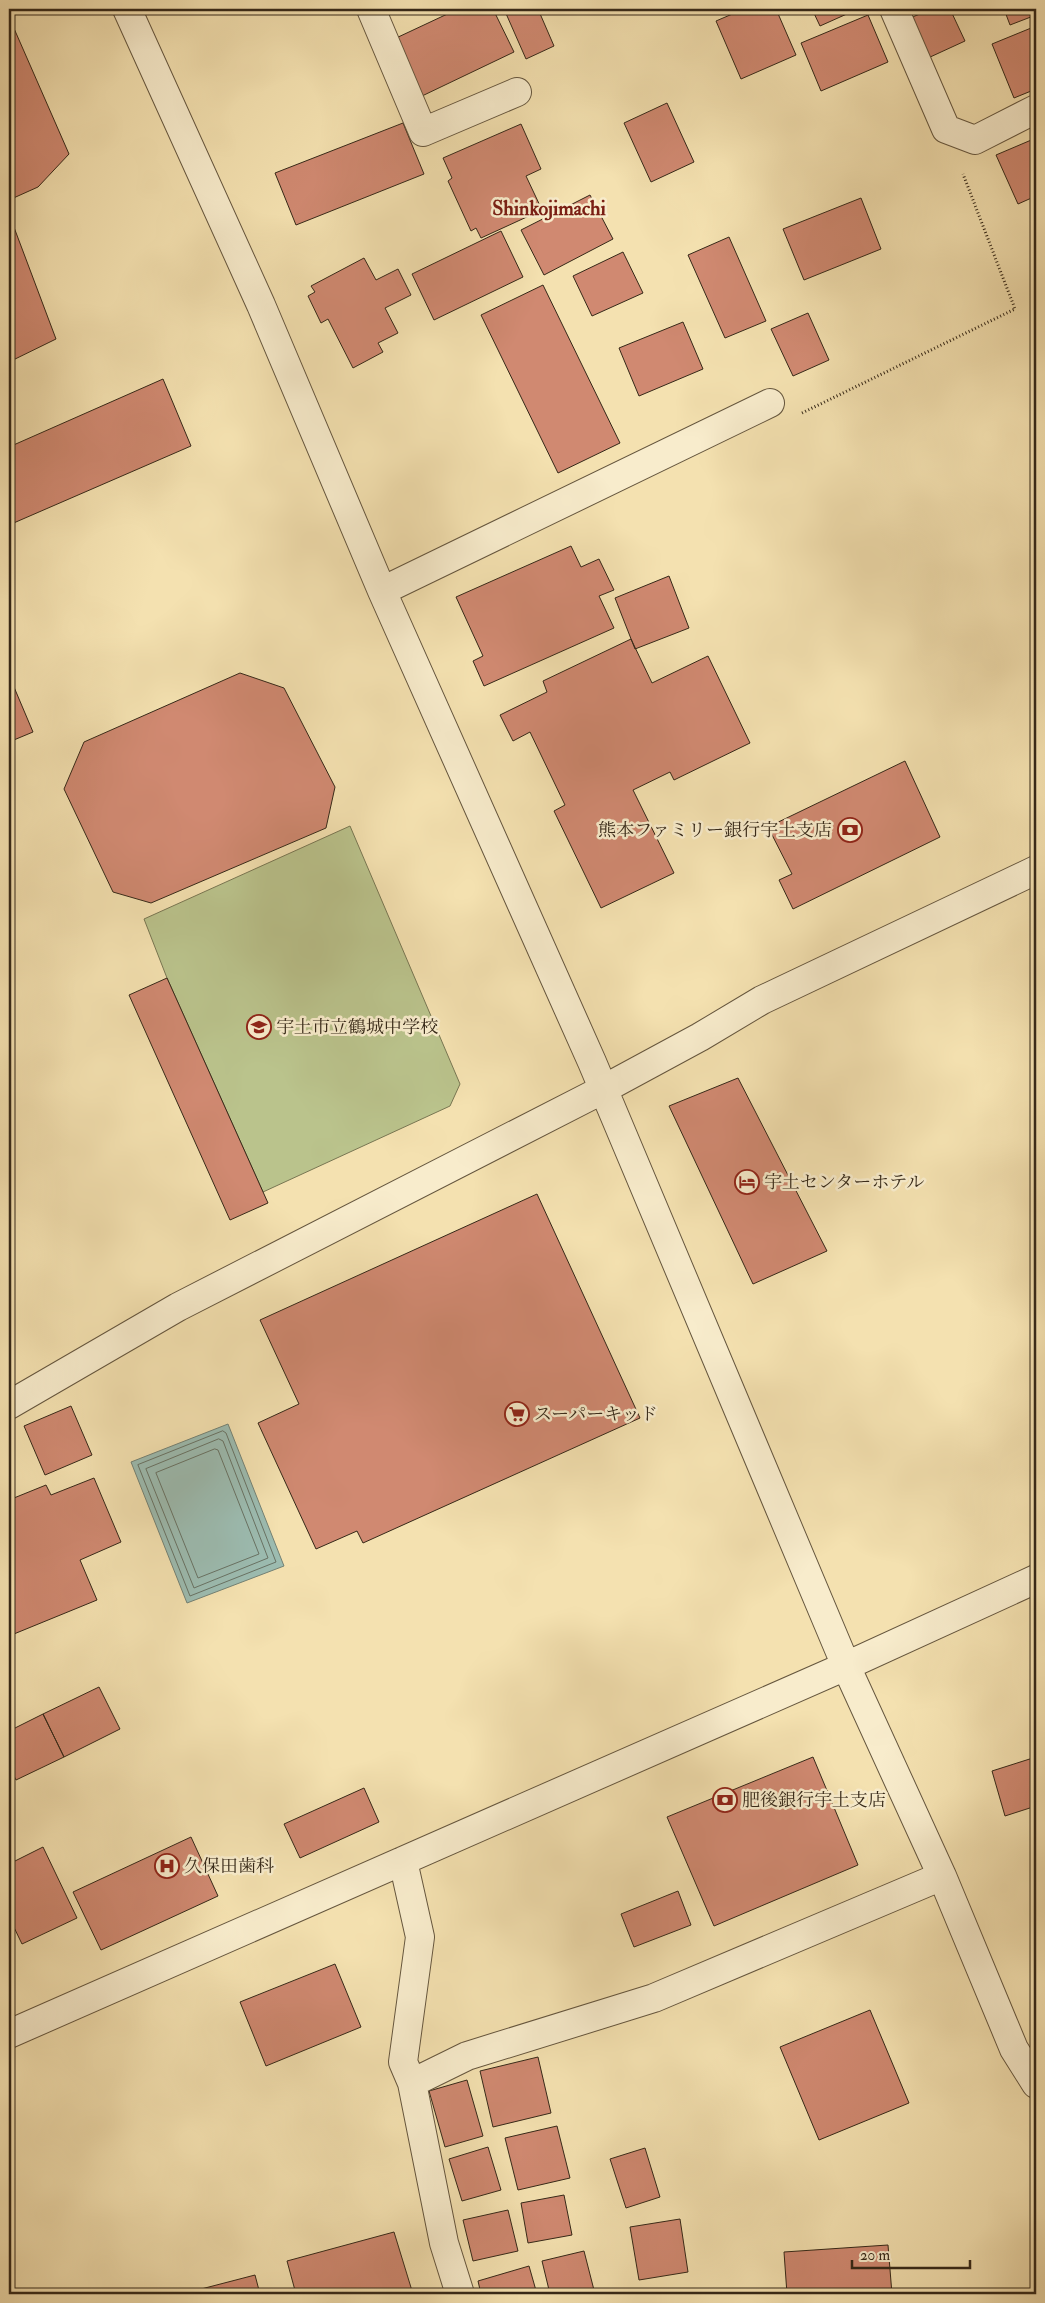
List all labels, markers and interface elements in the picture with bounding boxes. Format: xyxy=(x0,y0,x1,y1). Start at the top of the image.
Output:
district label: Shinkojimachi xyxy=(492,196,607,221)
bank icon: 熊本ファミリー銀行宇土支店 xyxy=(837,817,863,843)
place label: 熊本ファミリー銀行宇土支店 xyxy=(598,819,832,842)
school or university icon: 宇土市立鶴城中学校 xyxy=(246,1014,272,1040)
place label: 宇土市立鶴城中学校 xyxy=(276,1016,438,1039)
hotel icon: 宇土センターホテル xyxy=(734,1169,760,1195)
place label: 宇土センターホテル xyxy=(764,1171,924,1194)
supermarket icon: スーパーキッド xyxy=(504,1401,530,1427)
place label: スーパーキッド xyxy=(534,1403,658,1426)
bank icon: 肥後銀行宇土支店 xyxy=(712,1787,738,1813)
place label: 肥後銀行宇土支店 xyxy=(742,1789,886,1812)
hospital icon: 久保田歯科 xyxy=(154,1853,180,1879)
place label: 久保田歯科 xyxy=(184,1855,274,1878)
scale bar xyxy=(852,2238,970,2270)
text: 20 m xyxy=(860,2246,890,2265)

